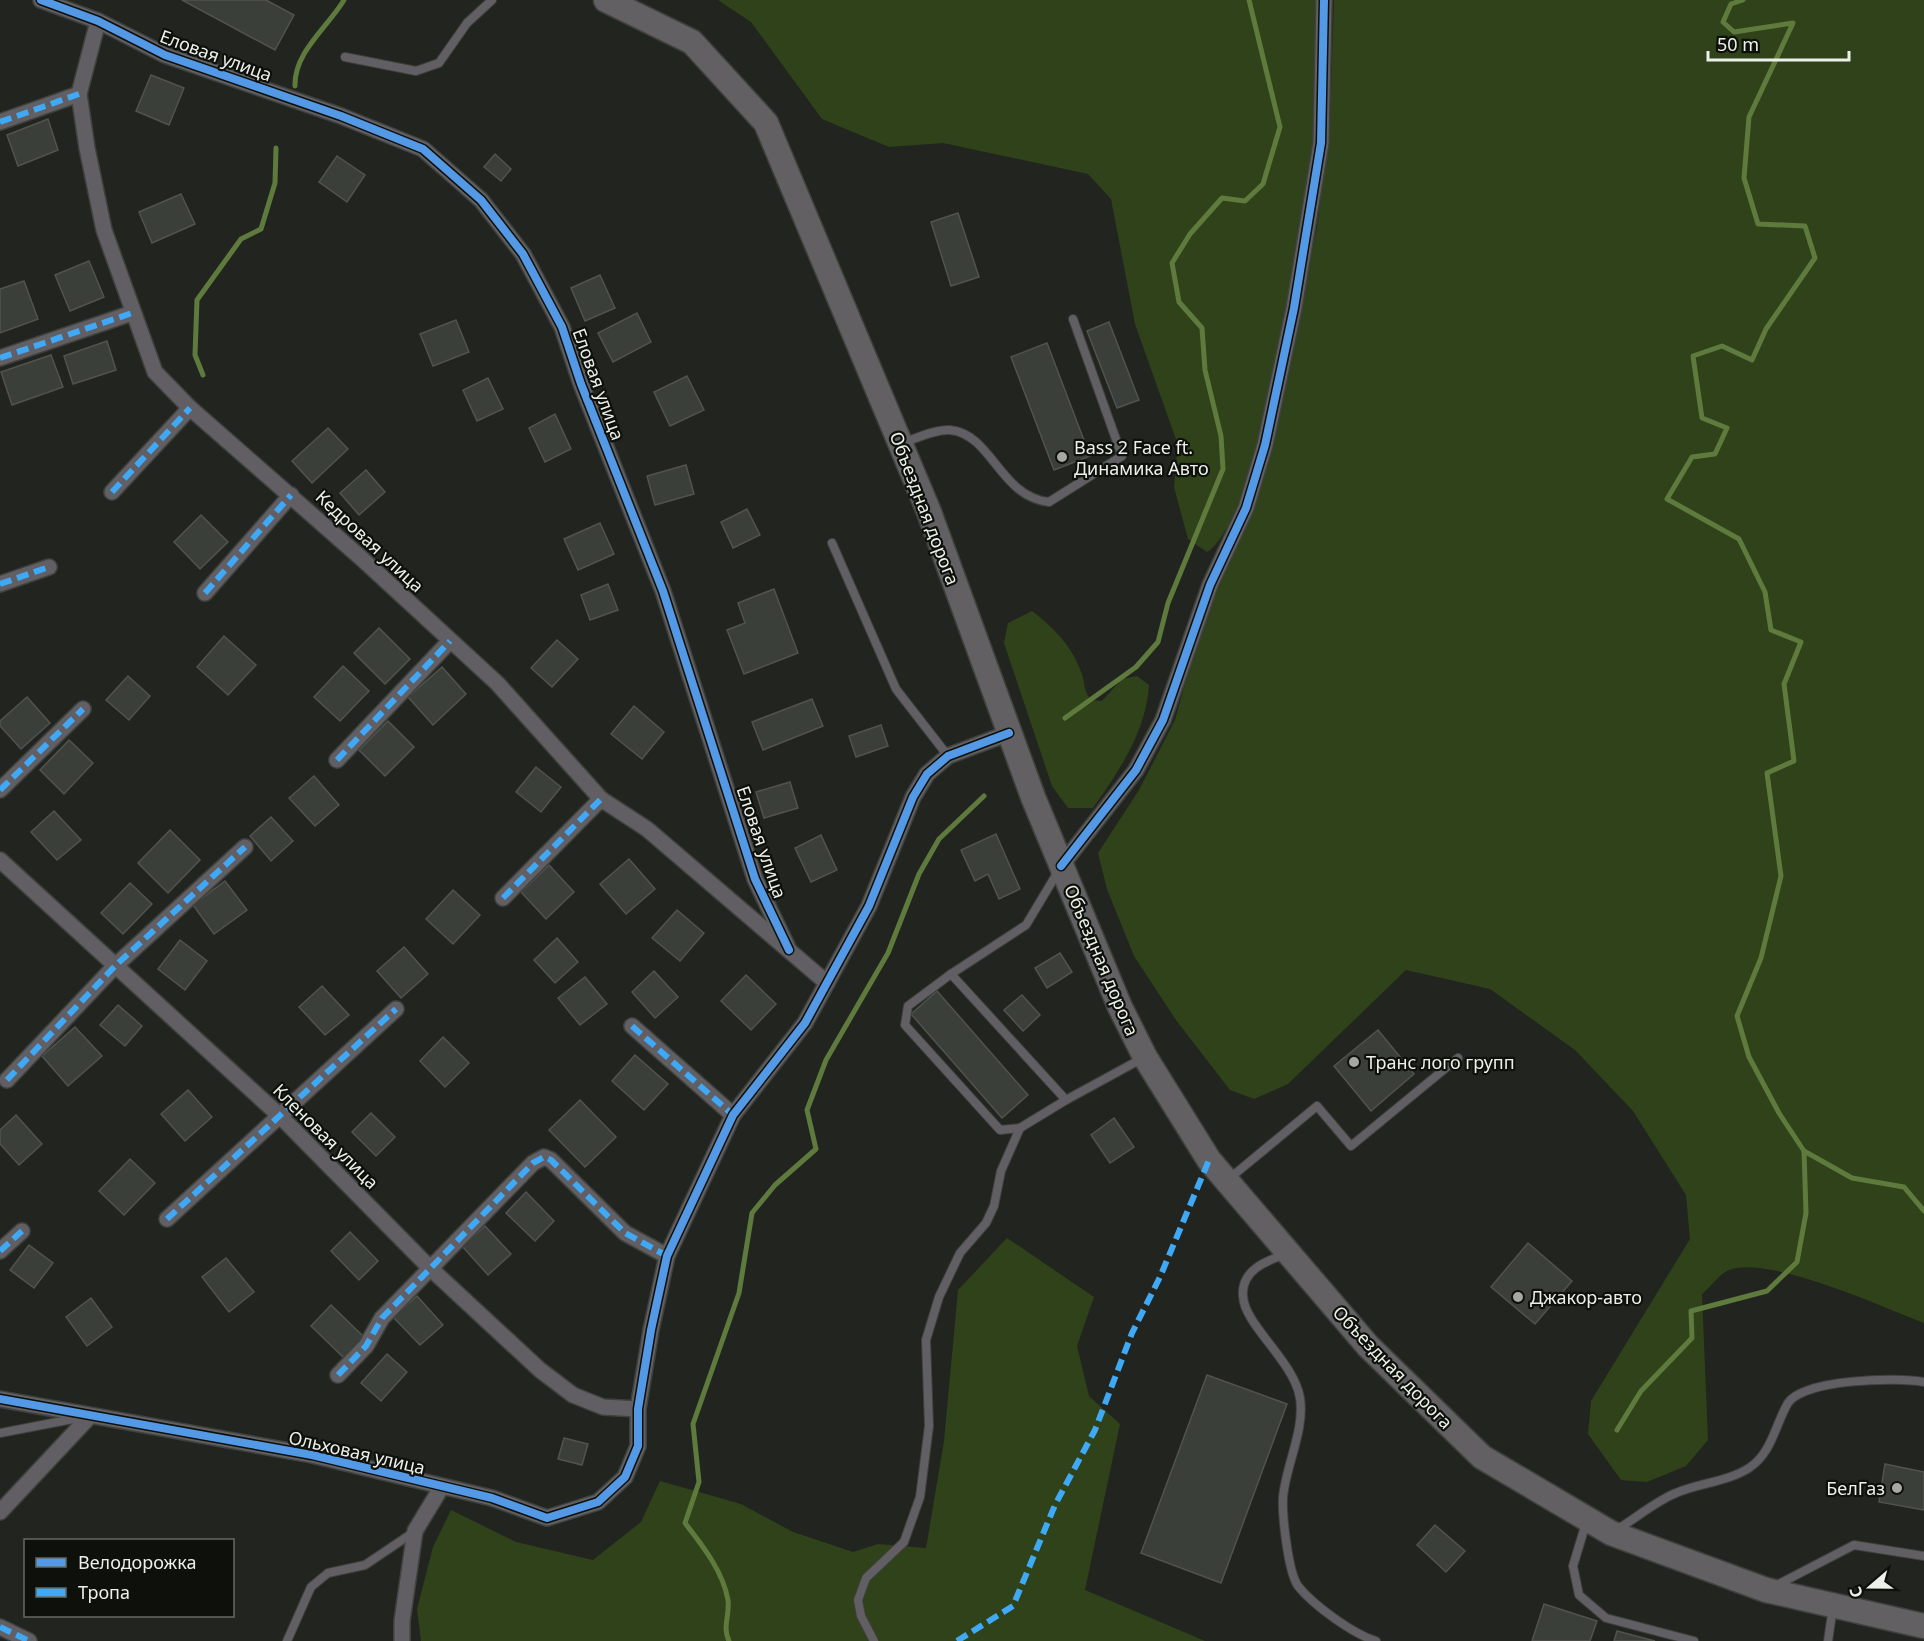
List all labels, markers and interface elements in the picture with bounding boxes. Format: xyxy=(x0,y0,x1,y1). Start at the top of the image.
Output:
street label: Еловая улица xyxy=(157,24,275,86)
scale bar xyxy=(1708,24,1849,62)
text: 50 m xyxy=(1717,32,1759,56)
street label: Еловая улица xyxy=(568,325,630,443)
street label: Объездная дорога xyxy=(885,428,965,588)
place label: Bass 2 Face ft. Динамика Авто xyxy=(1074,435,1209,480)
marker: Bass 2 Face ft. Динамика Авто xyxy=(1055,450,1069,464)
street label: Кедровая улица xyxy=(311,485,429,597)
street label: Еловая улица xyxy=(732,783,792,901)
street label: Объездная дорога xyxy=(1059,881,1145,1039)
place label: Транс лого групп xyxy=(1366,1050,1515,1074)
marker: Транс лого групп xyxy=(1347,1055,1361,1069)
street label: Кленовая улица xyxy=(268,1078,384,1194)
place label: Джакор-авто xyxy=(1530,1285,1642,1309)
marker: Джакор-авто xyxy=(1511,1290,1525,1304)
street label: Объездная дорога xyxy=(1328,1300,1458,1434)
street label: Ольховая улица xyxy=(286,1425,428,1479)
place label: БелГаз xyxy=(1826,1476,1885,1500)
marker: БелГаз xyxy=(1890,1481,1904,1495)
legend xyxy=(24,1539,234,1617)
text: Велодорожка xyxy=(78,1550,196,1574)
north arrow xyxy=(1840,1557,1900,1617)
text: Тропа xyxy=(78,1580,130,1604)
text: С xyxy=(1844,1584,1868,1601)

